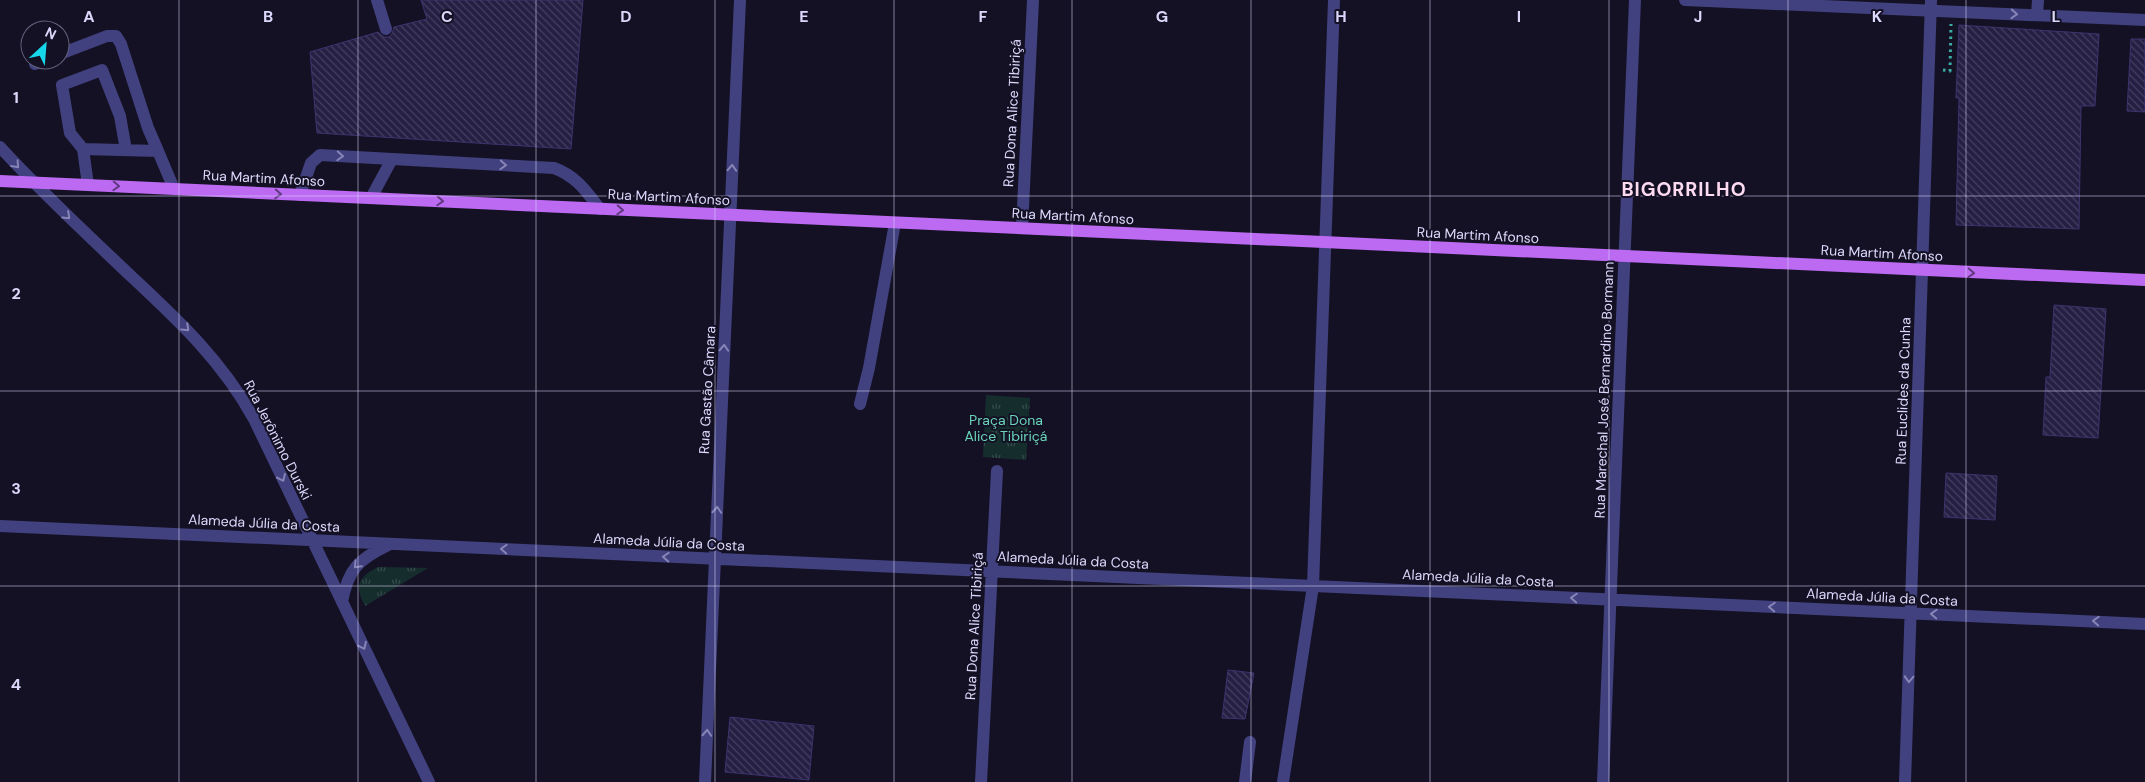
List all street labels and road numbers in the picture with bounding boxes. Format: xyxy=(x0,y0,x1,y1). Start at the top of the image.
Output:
street label: Rua Dona Alice Tibiriçá xyxy=(999,39,1025,187)
street label: Rua Martim Afonso xyxy=(202,166,326,190)
street label: Rua Martim Afonso xyxy=(607,185,731,209)
street label: Rua Martim Afonso xyxy=(1011,204,1135,228)
street label: Rua Martim Afonso xyxy=(1416,223,1540,247)
street label: Rua Martim Afonso xyxy=(1820,241,1944,265)
street label: Rua Marechal José Bernardino Bormann xyxy=(1591,261,1617,519)
street label: Rua Euclides da Cunha xyxy=(1891,317,1915,465)
street label: Rua Gastão Câmara xyxy=(695,325,719,455)
street label: Rua Jerônimo Durski xyxy=(240,377,316,503)
street label: Alameda Júlia da Costa xyxy=(188,510,340,536)
street label: Alameda Júlia da Costa xyxy=(593,529,745,555)
street label: Alameda Júlia da Costa xyxy=(997,547,1149,573)
street label: Rua Dona Alice Tibiriçá xyxy=(961,552,987,700)
street label: Alameda Júlia da Costa xyxy=(1402,565,1554,591)
street label: Alameda Júlia da Costa xyxy=(1806,584,1958,610)

